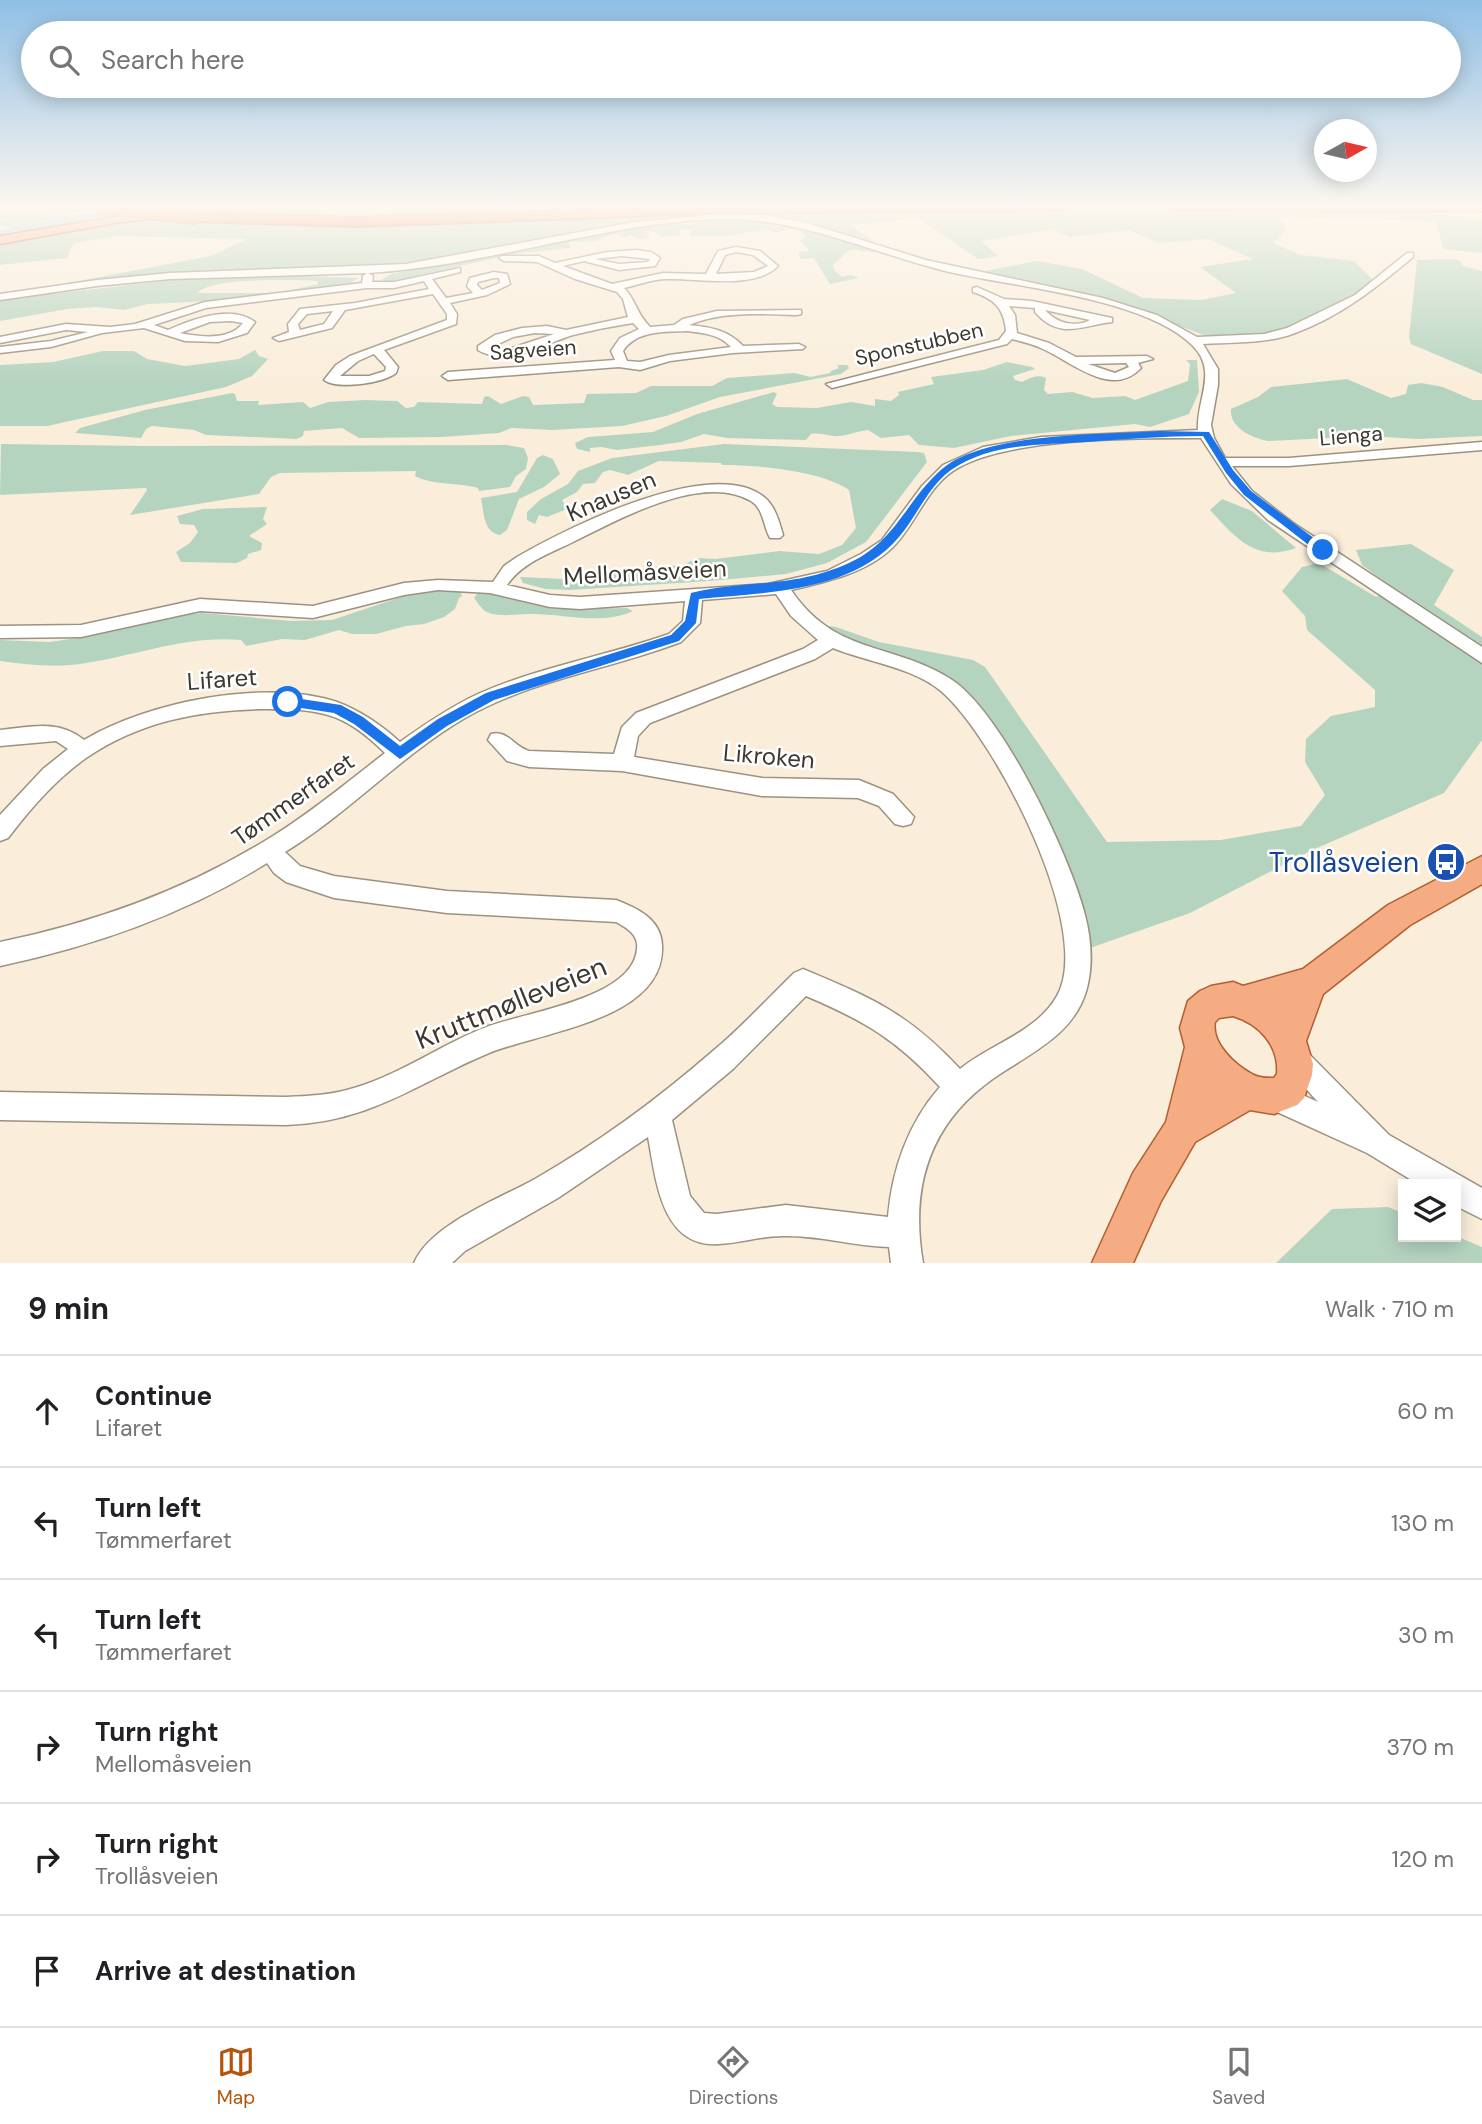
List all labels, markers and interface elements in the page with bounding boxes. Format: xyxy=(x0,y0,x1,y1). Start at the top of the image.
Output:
search box xyxy=(21,21,1461,98)
icon: search xyxy=(45,41,83,79)
text: Search here xyxy=(101,43,244,77)
north arrow xyxy=(1314,119,1377,182)
street label: Sponstubben xyxy=(852,316,986,372)
street label: Sagveien xyxy=(489,333,577,367)
street label: Lienga xyxy=(1318,419,1384,453)
street label: Knausen xyxy=(562,463,660,529)
route end xyxy=(1307,534,1338,565)
street label: Mellomåsveien xyxy=(563,552,727,592)
street label: Lifaret xyxy=(186,661,258,697)
route start xyxy=(272,686,303,717)
street label: Likroken xyxy=(722,737,816,775)
street label: Tømmerfaret xyxy=(226,745,360,853)
bus stop icon: Trollåsveien xyxy=(1425,841,1467,883)
place label: Trollåsveien xyxy=(1269,844,1419,881)
street label: Kruttmølleveien xyxy=(410,948,612,1058)
map controls xyxy=(1398,1179,1461,1242)
button: layers xyxy=(1398,1179,1461,1242)
text: 9 min xyxy=(28,1289,109,1328)
text: Walk · 710 m xyxy=(1325,1294,1454,1324)
text: Continue xyxy=(95,1379,212,1413)
icon: ahead xyxy=(28,1392,66,1430)
text: 60 m xyxy=(1397,1396,1454,1426)
text: Lifaret xyxy=(95,1413,162,1443)
text: Turn left xyxy=(95,1491,202,1525)
icon: left xyxy=(28,1504,66,1542)
text: 130 m xyxy=(1391,1508,1454,1538)
text: Tømmerfaret xyxy=(95,1525,232,1555)
text: Turn left xyxy=(95,1603,202,1637)
icon: left xyxy=(28,1616,66,1654)
text: 30 m xyxy=(1398,1620,1454,1650)
text: Tømmerfaret xyxy=(95,1637,232,1667)
text: Turn right xyxy=(95,1715,219,1749)
icon: right xyxy=(28,1728,66,1766)
text: 370 m xyxy=(1386,1732,1454,1762)
text: Mellomåsveien xyxy=(95,1749,252,1779)
text: Turn right xyxy=(95,1827,219,1861)
icon: right xyxy=(28,1840,66,1878)
text: 120 m xyxy=(1391,1844,1454,1874)
text: Trollåsveien xyxy=(95,1861,218,1891)
icon: arrive xyxy=(28,1952,66,1990)
text: Arrive at destination xyxy=(95,1954,356,1988)
tab: Map xyxy=(217,2043,255,2110)
tab: Directions xyxy=(689,2043,778,2110)
tab: Saved xyxy=(1212,2043,1265,2110)

